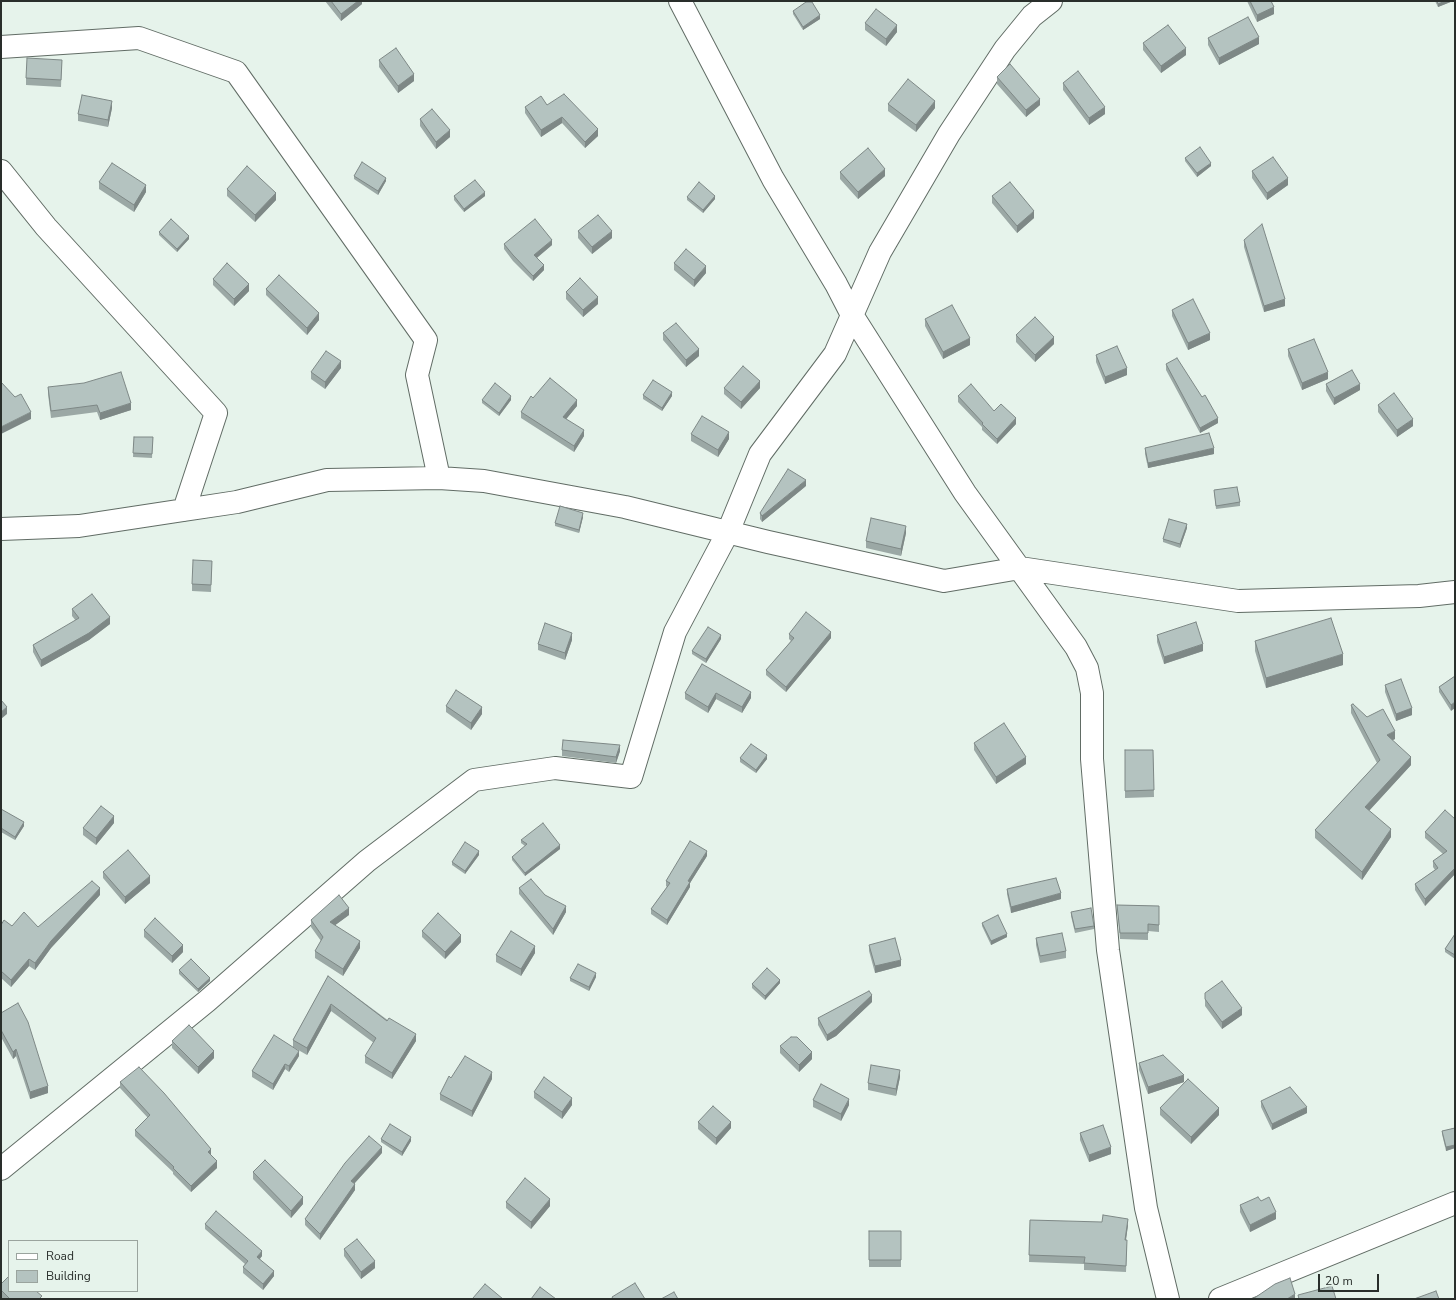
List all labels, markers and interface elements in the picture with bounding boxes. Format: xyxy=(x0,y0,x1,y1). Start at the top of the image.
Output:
legend xyxy=(8,1240,138,1292)
text: Road xyxy=(46,1248,74,1264)
scale bar xyxy=(1320,1266,1381,1292)
text: Building xyxy=(46,1268,91,1284)
text: 20 m xyxy=(1325,1273,1353,1289)

